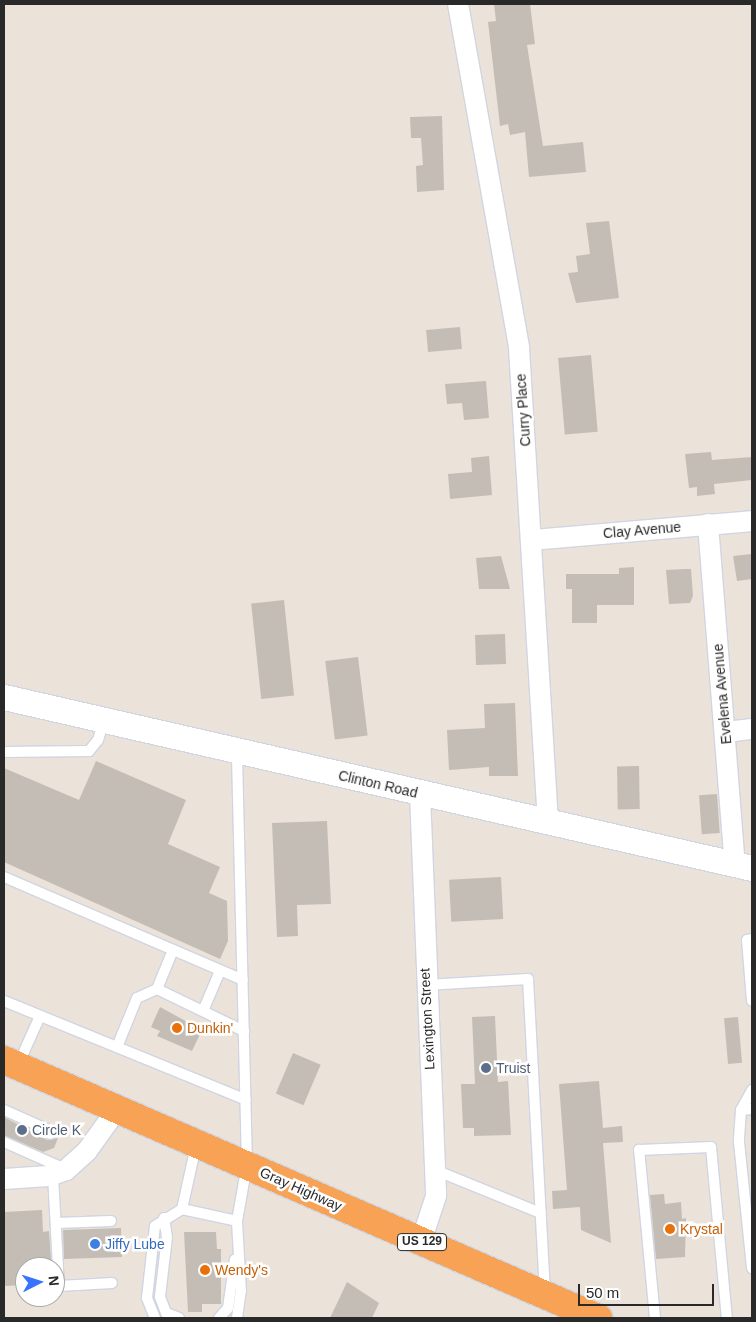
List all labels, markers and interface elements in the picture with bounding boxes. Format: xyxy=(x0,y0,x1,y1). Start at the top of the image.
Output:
street label: Curry Place xyxy=(512,373,534,447)
street label: Clay Avenue xyxy=(602,518,682,542)
street label: Evelena Avenue xyxy=(709,643,735,745)
street label: Clinton Road xyxy=(337,767,419,801)
street label: Lexington Street xyxy=(416,968,438,1070)
place label: Dunkin' xyxy=(187,1020,233,1036)
marker: Dunkin' xyxy=(171,1022,183,1034)
place label: Truist xyxy=(496,1060,530,1076)
marker: Truist xyxy=(480,1062,492,1074)
place label: Circle K xyxy=(32,1122,81,1138)
marker: Circle K xyxy=(16,1124,28,1136)
street label: Gray Highway xyxy=(257,1163,345,1215)
place label: Krystal xyxy=(680,1221,723,1237)
marker: Krystal xyxy=(664,1223,676,1235)
road number: US 129 xyxy=(396,1232,448,1252)
place label: Jiffy Lube xyxy=(105,1236,165,1252)
marker: Jiffy Lube xyxy=(89,1238,101,1250)
north arrow xyxy=(15,1257,65,1307)
place label: Wendy's xyxy=(215,1262,268,1278)
marker: Wendy's xyxy=(199,1264,211,1276)
scale bar xyxy=(581,1274,717,1306)
text: N xyxy=(46,1275,62,1287)
text: 50 m xyxy=(586,1284,619,1301)

